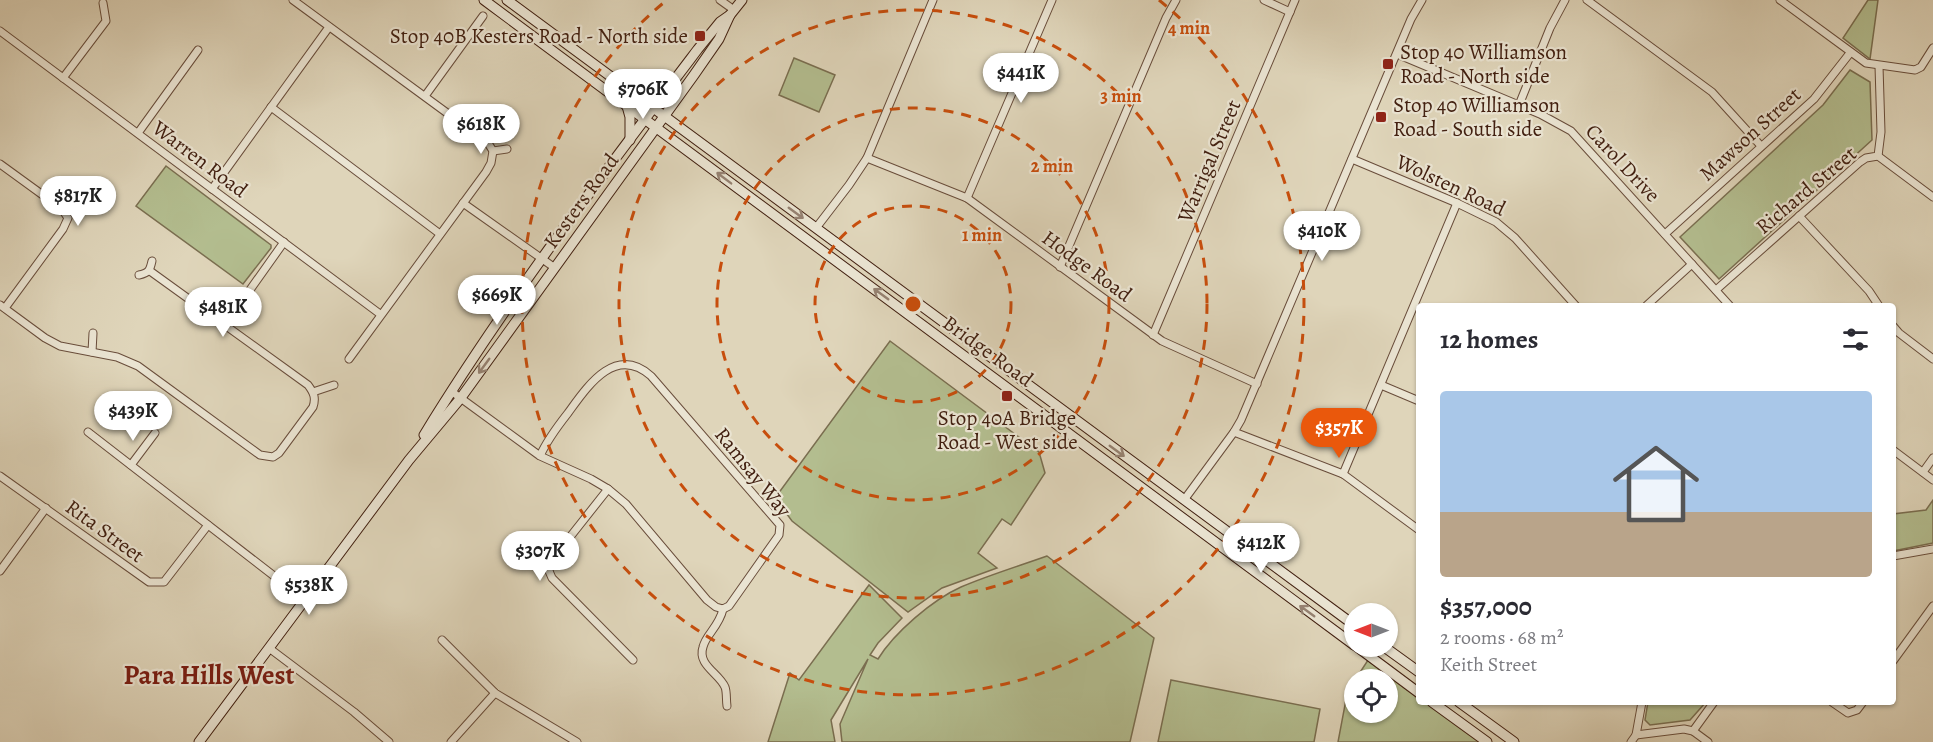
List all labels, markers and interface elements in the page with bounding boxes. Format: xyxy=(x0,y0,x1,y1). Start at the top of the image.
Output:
text: 4 min xyxy=(1168,16,1210,40)
place label: Stop 40B Kesters Road - North side xyxy=(390,22,688,50)
marker: Stop 40B Kesters Road - North side xyxy=(693,29,707,43)
place label: Stop 40 Williamson Road - North side xyxy=(1400,38,1567,90)
pin: $441K xyxy=(979,53,1063,104)
marker: Stop 40 Williamson Road - North side xyxy=(1381,57,1395,71)
text: $441K xyxy=(997,59,1045,86)
pin: $706K xyxy=(601,69,685,120)
text: $706K xyxy=(618,75,668,102)
street label: Mawson Street xyxy=(1693,81,1807,187)
text: 3 min xyxy=(1100,84,1142,108)
place label: Stop 40 Williamson Road - South side xyxy=(1393,91,1560,143)
street label: Warrigal Street xyxy=(1170,95,1247,228)
pin: $618K xyxy=(439,104,523,155)
text: $618K xyxy=(457,110,505,137)
marker: Stop 40 Williamson Road - South side xyxy=(1374,110,1388,124)
street label: Warren Road xyxy=(146,113,254,204)
street label: Carol Drive xyxy=(1579,118,1667,208)
street label: Richard Street xyxy=(1750,140,1862,240)
street label: Kesters Road xyxy=(537,147,625,254)
street label: Wolsten Road xyxy=(1391,147,1511,223)
text: 2 min xyxy=(1031,154,1073,178)
one-way arrow xyxy=(716,172,732,184)
pin: $817K xyxy=(36,176,120,227)
text: $817K xyxy=(54,182,102,209)
one-way arrow xyxy=(787,207,803,219)
pin: $410K xyxy=(1280,211,1364,262)
text: $410K xyxy=(1297,217,1347,244)
text: 1 min xyxy=(962,223,1002,247)
street label: Hodge Road xyxy=(1036,224,1138,309)
pin: $669K xyxy=(455,275,539,326)
text: $669K xyxy=(472,281,522,308)
pin: $481K xyxy=(181,287,265,338)
one-way arrow xyxy=(873,288,889,300)
text: $481K xyxy=(199,293,247,320)
centre of rings xyxy=(903,294,923,314)
street label: Bridge Road xyxy=(937,309,1039,394)
text: 12 homes xyxy=(1440,322,1538,357)
icon: filters xyxy=(1839,323,1872,356)
one-way arrow xyxy=(478,358,490,374)
marker: Stop 40A Bridge Road - West side xyxy=(1000,389,1014,403)
pin: $439K xyxy=(91,391,175,442)
text: $439K xyxy=(108,397,158,424)
place label: Stop 40A Bridge Road - West side xyxy=(936,404,1078,456)
pin: $357K xyxy=(1297,408,1381,459)
text: $357K xyxy=(1315,414,1363,441)
street label: Ramsay Way xyxy=(708,421,798,523)
icon: home xyxy=(1602,430,1710,538)
one-way arrow xyxy=(1109,445,1125,458)
street label: Rita Street xyxy=(60,493,150,569)
pin: $412K xyxy=(1219,523,1303,574)
text: $412K xyxy=(1237,529,1285,556)
pin: $307K xyxy=(498,531,582,582)
text: $307K xyxy=(515,537,565,564)
pin: $538K xyxy=(267,565,351,616)
text: $538K xyxy=(284,571,334,598)
text: $357,000 xyxy=(1440,589,1532,624)
north arrow xyxy=(1344,603,1398,657)
map controls xyxy=(1344,603,1398,723)
one-way arrow xyxy=(1300,605,1316,617)
text: 2 rooms · 68 m² xyxy=(1440,624,1564,651)
text: Keith Street xyxy=(1440,651,1537,678)
district label: Para Hills West xyxy=(123,657,295,693)
button: locate xyxy=(1344,669,1398,723)

